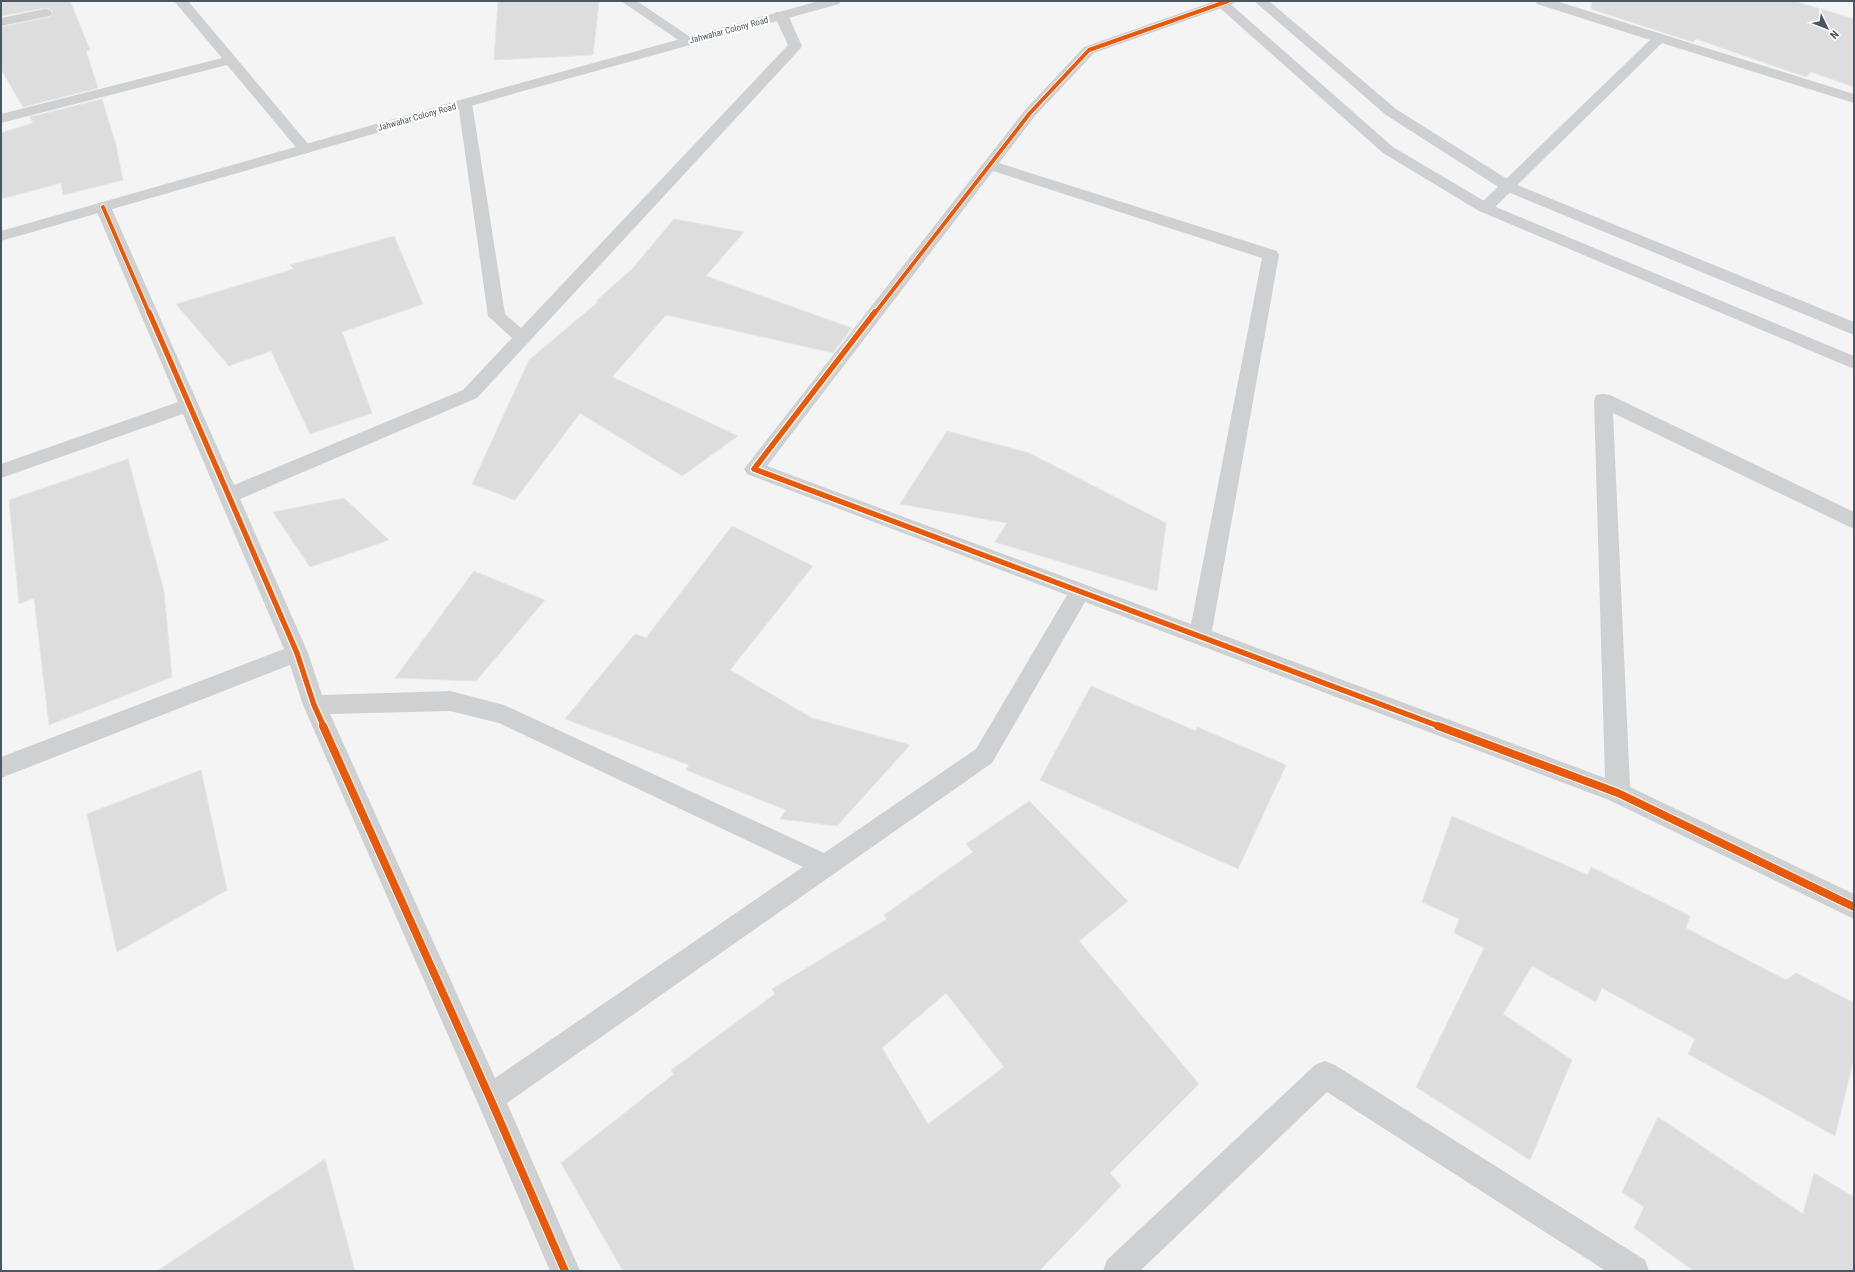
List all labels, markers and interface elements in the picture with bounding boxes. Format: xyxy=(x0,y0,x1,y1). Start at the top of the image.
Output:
north arrow xyxy=(1807,8,1847,48)
street label: Jahwahar Colony Road xyxy=(689,15,769,45)
text: N xyxy=(1827,28,1841,42)
street label: Jahwahar Colony Road xyxy=(377,101,457,133)

